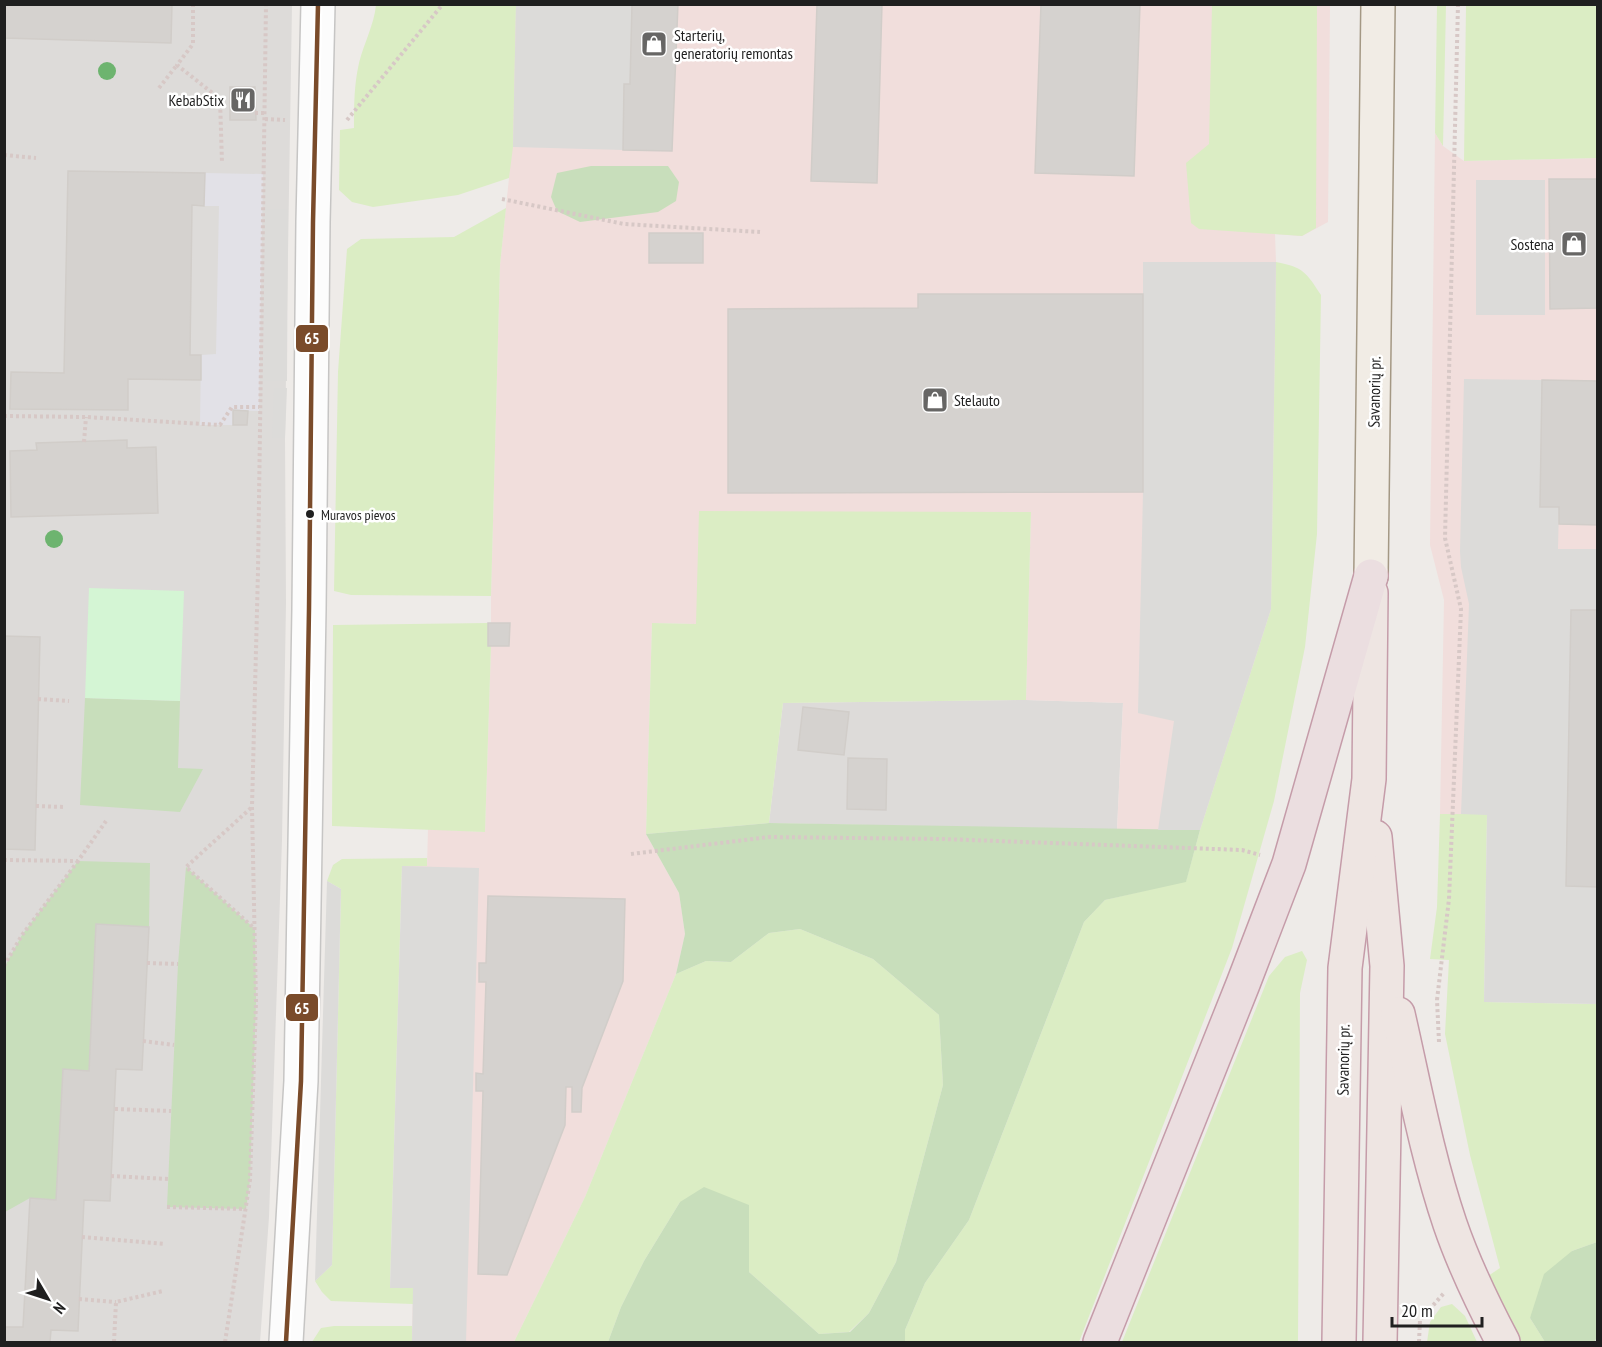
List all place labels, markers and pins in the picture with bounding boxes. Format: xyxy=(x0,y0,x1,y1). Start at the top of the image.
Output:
place label: Starterių, generatorių remontas xyxy=(674,25,793,63)
shop icon: Starterių, generatorių remontas xyxy=(639,29,669,59)
restaurant icon: KebabStix xyxy=(228,85,258,115)
place label: KebabStix xyxy=(169,90,224,110)
shop icon: Sostena xyxy=(1559,229,1589,259)
place label: Sostena xyxy=(1511,234,1554,254)
shop icon: Stelauto xyxy=(920,385,950,415)
place label: Stelauto xyxy=(954,390,1000,410)
place label: Muravos pievos xyxy=(321,506,396,524)
marker: Muravos pievos xyxy=(304,508,316,520)

